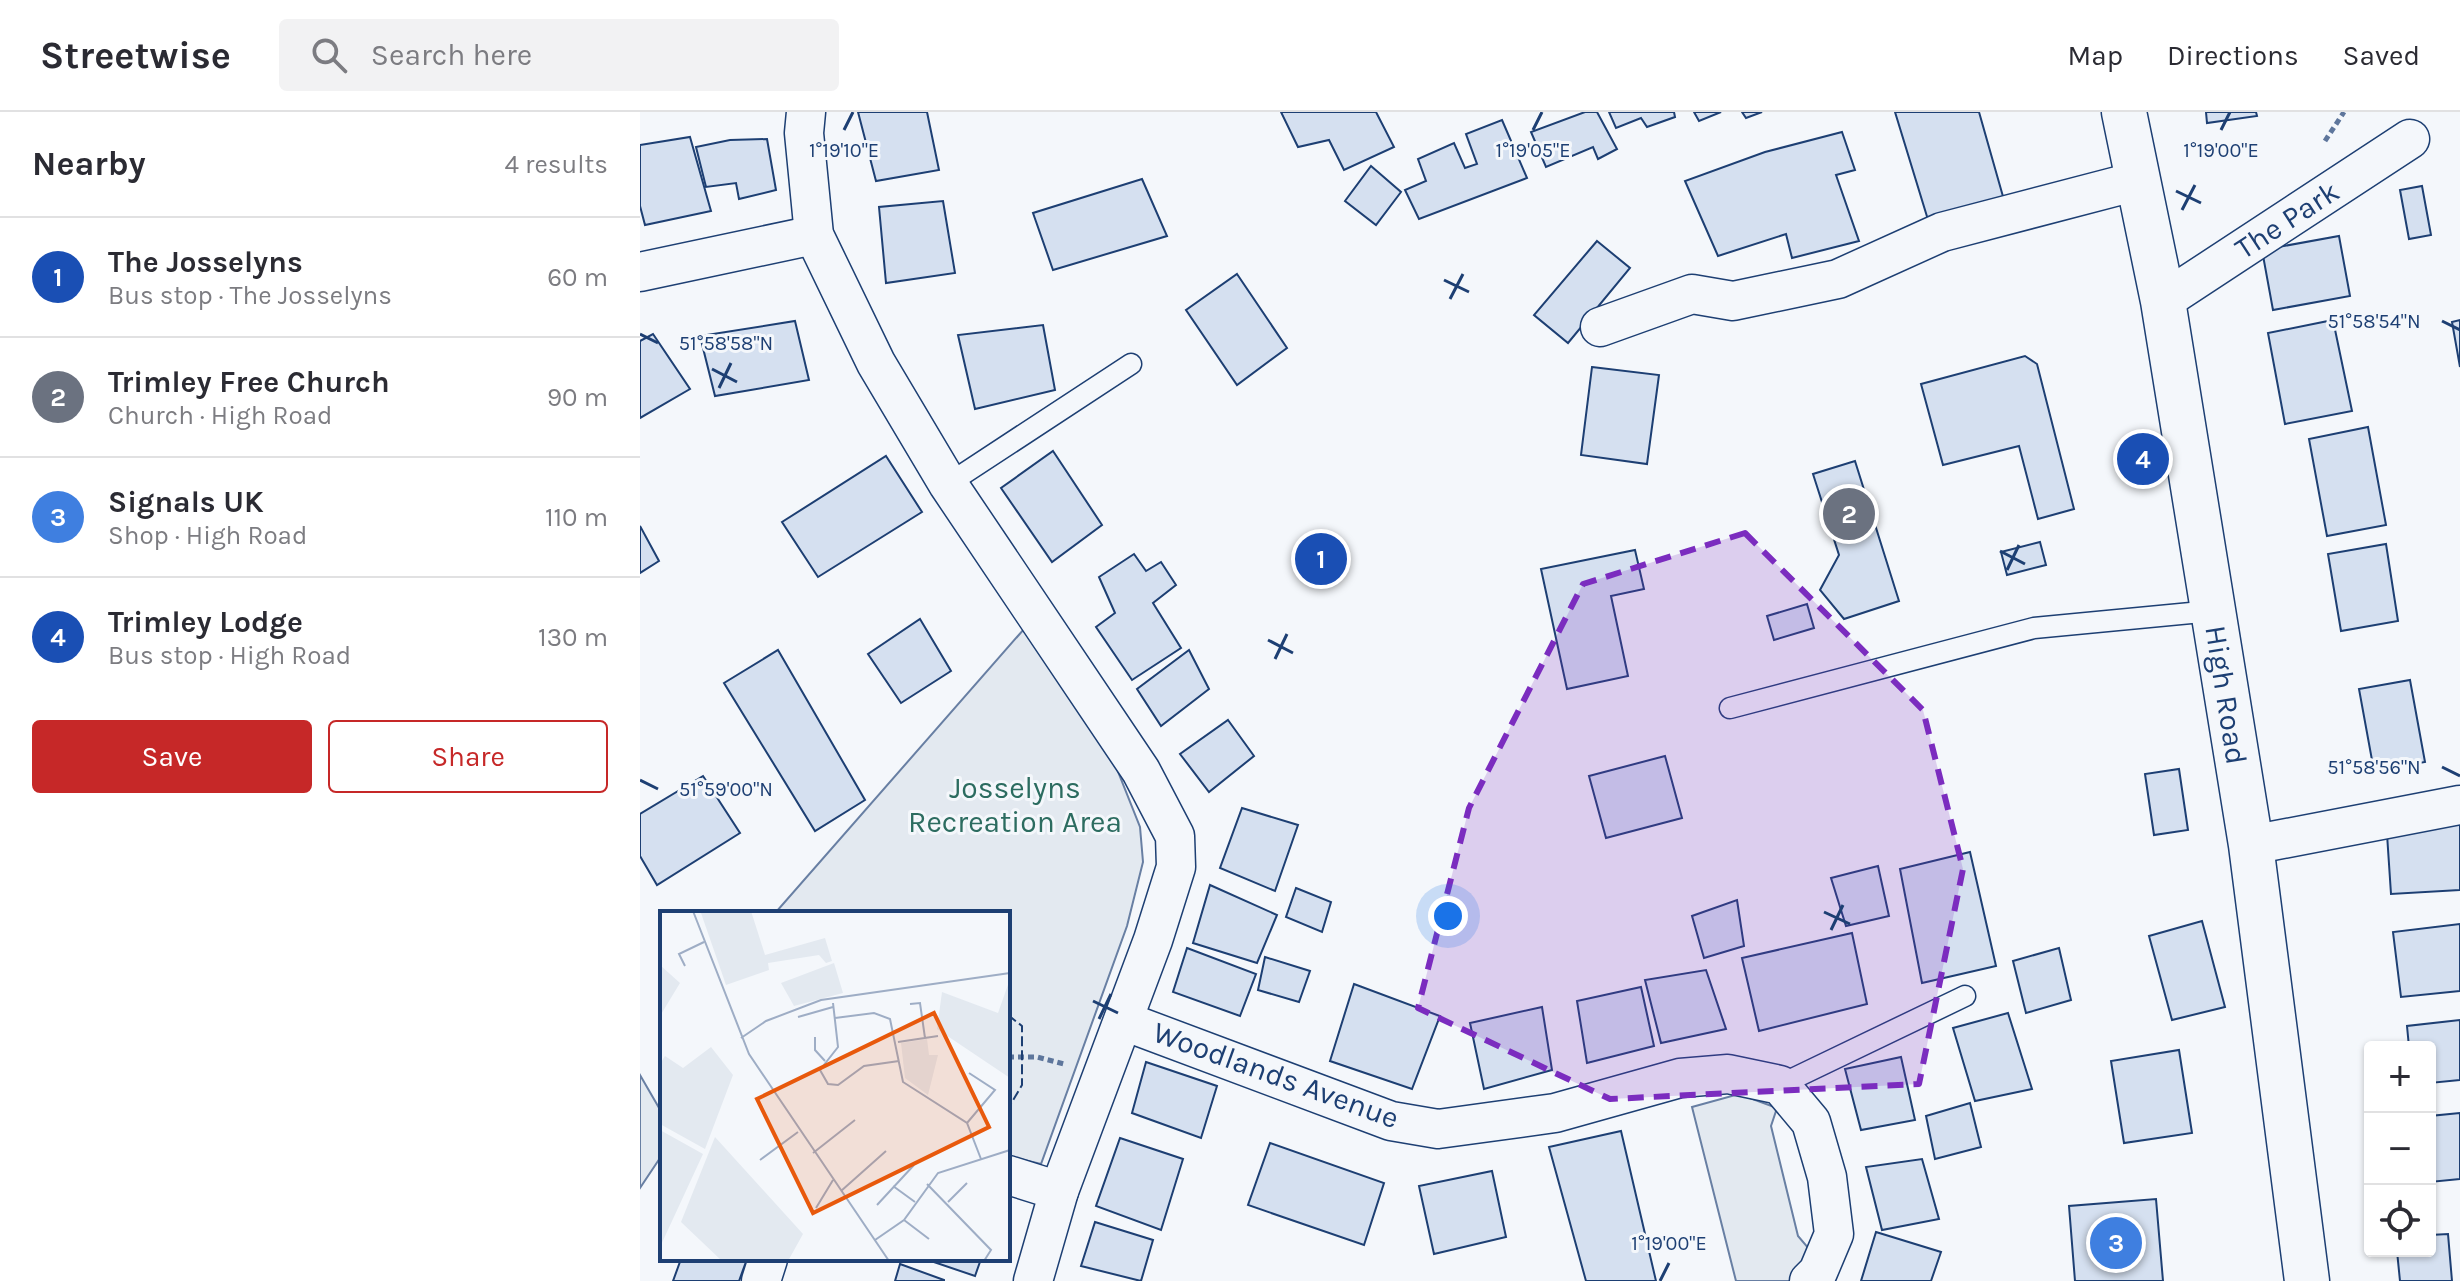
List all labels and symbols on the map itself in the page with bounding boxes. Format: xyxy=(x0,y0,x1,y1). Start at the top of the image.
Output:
text: 1°19'10"E xyxy=(809,139,879,162)
text: 1°19'05"E xyxy=(1496,139,1570,162)
text: 1°19'00"E xyxy=(2183,139,2259,162)
street label: The Park xyxy=(2228,173,2346,267)
text: 51°58'54"N xyxy=(2327,310,2421,333)
text: 51°58'58"N xyxy=(679,332,773,355)
pin: 4 xyxy=(2117,429,2169,489)
pin: 2 xyxy=(1823,484,1875,544)
pin: 1 xyxy=(1295,529,1347,589)
street label: High Road xyxy=(2197,623,2255,767)
text: 51°58'56"N xyxy=(2327,756,2421,779)
park label: Josselyns Recreation Area xyxy=(908,770,1122,840)
text: 51°59'00"N xyxy=(679,778,773,801)
your location xyxy=(1428,896,1468,936)
inset map xyxy=(660,911,1010,1261)
street label: Woodlands Avenue xyxy=(1148,1014,1404,1136)
pin: 3 xyxy=(2090,1213,2142,1273)
text: 1°19'00"E xyxy=(1631,1232,1707,1255)

